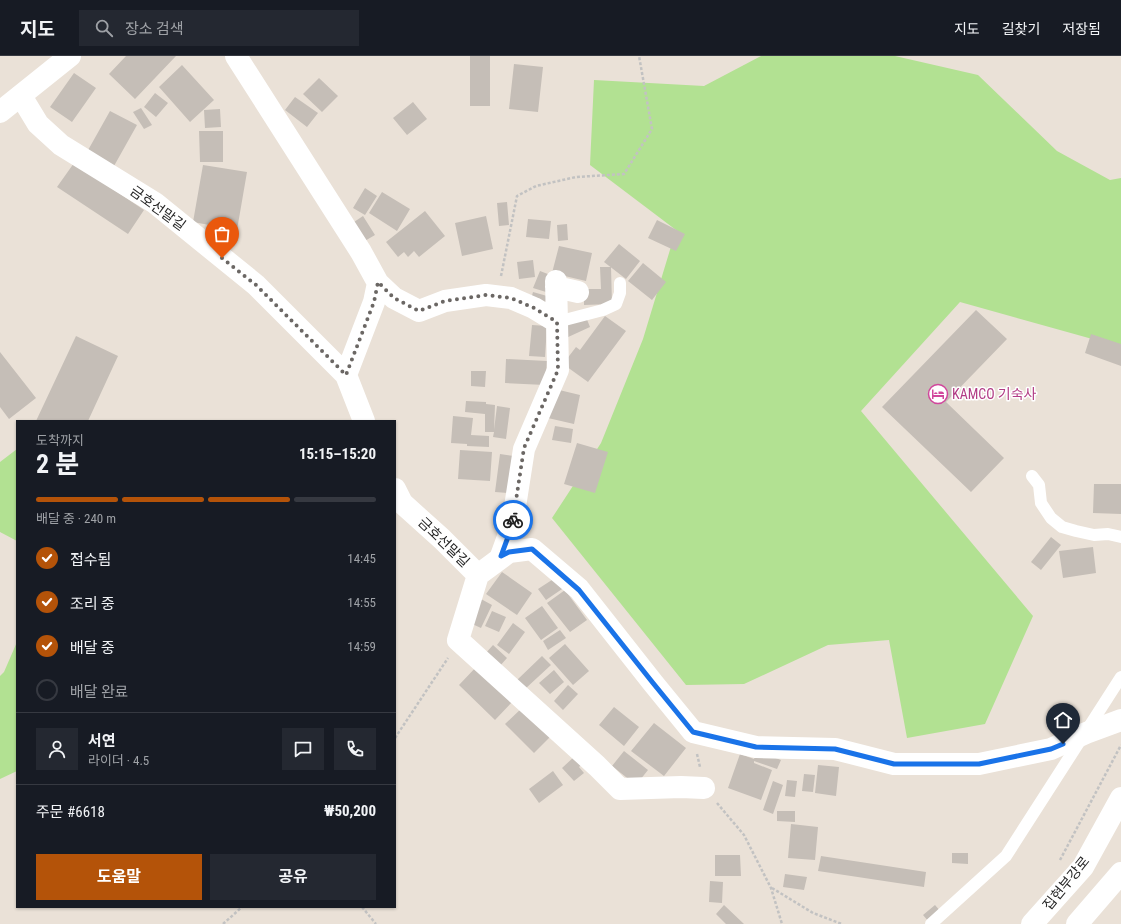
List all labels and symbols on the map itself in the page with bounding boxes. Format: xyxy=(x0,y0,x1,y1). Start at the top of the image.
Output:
street label: 금호선말길 xyxy=(127,183,189,233)
pin xyxy=(205,217,239,258)
hotel icon: KAMCO 기숙사 xyxy=(927,383,949,405)
place label: KAMCO 기숙사 xyxy=(952,386,1037,402)
courier xyxy=(493,500,533,540)
street label: 금호선말길 xyxy=(415,514,473,570)
pin xyxy=(1046,703,1080,744)
street label: 집현부강로 xyxy=(1040,853,1093,913)

